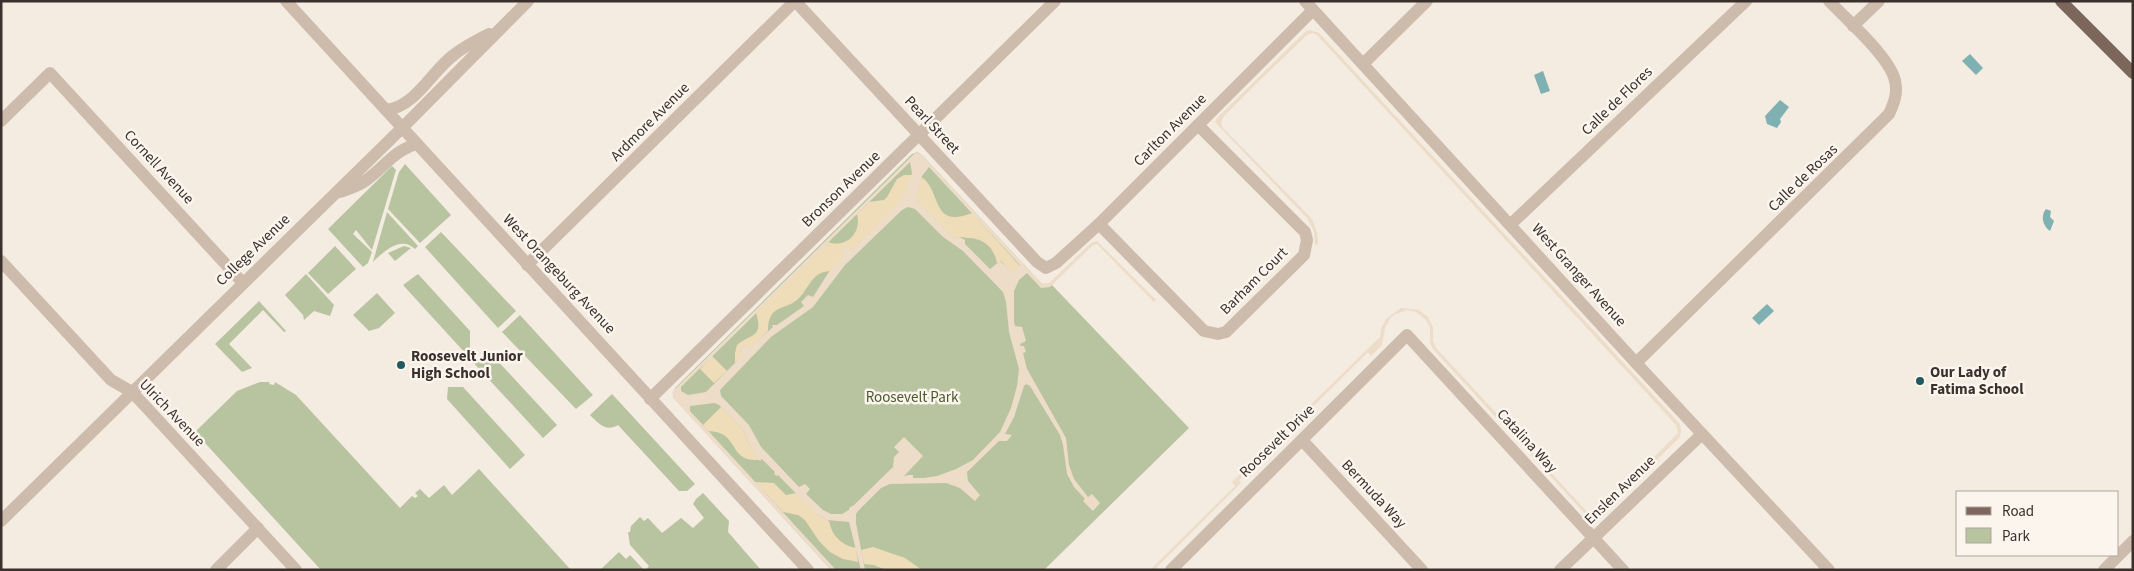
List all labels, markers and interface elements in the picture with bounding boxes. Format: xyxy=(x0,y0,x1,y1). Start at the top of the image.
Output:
street label: Calle de Flores xyxy=(1577,62,1657,140)
street label: Ardmore Avenue xyxy=(606,78,694,166)
street label: Carlton Avenue xyxy=(1129,89,1211,171)
street label: Pearl Street xyxy=(900,91,964,159)
street label: Cornell Avenue xyxy=(119,125,199,209)
street label: Calle de Rosas xyxy=(1763,139,1843,217)
street label: Bronson Avenue xyxy=(797,146,885,232)
street label: College Avenue xyxy=(211,209,295,291)
street label: West Orangeburg Avenue xyxy=(498,209,620,339)
street label: West Granger Avenue xyxy=(1527,219,1631,331)
street label: Barham Court xyxy=(1216,243,1292,319)
place label: Roosevelt Junior High School xyxy=(411,346,523,384)
marker: Roosevelt Junior High School xyxy=(395,359,407,371)
place label: Our Lady of Fatima School xyxy=(1930,362,2024,400)
street label: Ulrich Avenue xyxy=(134,375,210,451)
marker: Our Lady of Fatima School xyxy=(1914,375,1926,387)
park label: Roosevelt Park xyxy=(866,387,959,408)
street label: Roosevelt Drive xyxy=(1235,400,1319,482)
street label: Catalina Way xyxy=(1492,404,1562,478)
street label: Enslen Avenue xyxy=(1580,451,1660,529)
street label: Bermuda Way xyxy=(1337,455,1411,533)
legend xyxy=(1956,491,2119,556)
text: Road xyxy=(2002,501,2034,522)
text: Park xyxy=(2002,526,2031,547)

